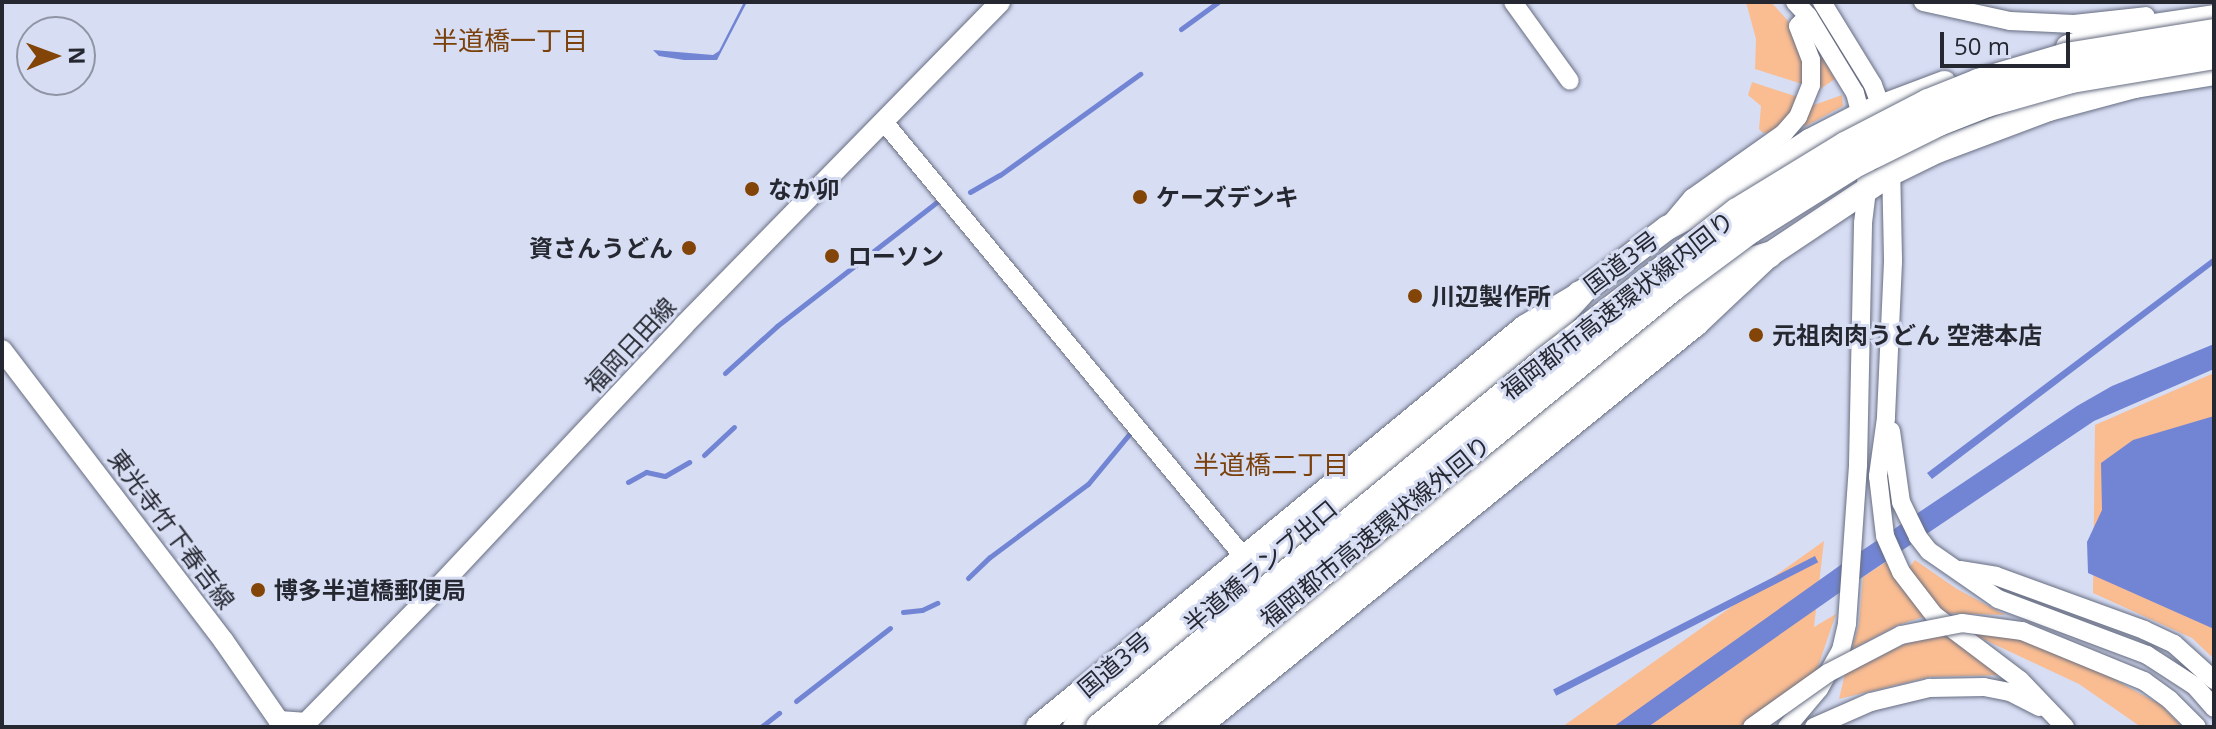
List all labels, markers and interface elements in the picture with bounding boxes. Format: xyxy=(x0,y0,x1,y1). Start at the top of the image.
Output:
north arrow xyxy=(16,16,96,96)
scale bar xyxy=(1944,16,2074,66)
district label: 半道橋一丁目 xyxy=(432,25,588,57)
text: 50 m xyxy=(1954,29,2010,62)
text: N xyxy=(63,46,93,65)
place label: なか卯 xyxy=(768,175,840,203)
marker: なか卯 xyxy=(743,180,761,198)
place label: ケーズデンキ xyxy=(1156,183,1300,211)
marker: ケーズデンキ xyxy=(1131,188,1149,206)
street label: 福岡都市高速環状線内回り xyxy=(1495,205,1739,405)
street label: 国道3号 xyxy=(1578,225,1664,299)
place label: 資さんうどん xyxy=(529,234,673,262)
marker: 資さんうどん xyxy=(680,239,698,257)
place label: ローソン xyxy=(848,242,944,270)
marker: ローソン xyxy=(823,247,841,265)
place label: 川辺製作所 xyxy=(1431,282,1551,310)
marker: 川辺製作所 xyxy=(1406,287,1424,305)
street label: 福岡日田線 xyxy=(579,291,681,399)
place label: 元祖肉肉うどん 空港本店 xyxy=(1772,321,2042,349)
marker: 元祖肉肉うどん 空港本店 xyxy=(1747,326,1765,344)
street label: 福岡都市高速環状線外回り xyxy=(1254,429,1496,633)
street label: 東光寺竹下春吉線 xyxy=(103,444,241,614)
district label: 半道橋二丁目 xyxy=(1193,449,1349,481)
street label: 半道橋ランプ出口 xyxy=(1177,493,1343,639)
place label: 博多半道橋郵便局 xyxy=(274,576,466,604)
marker: 博多半道橋郵便局 xyxy=(249,581,267,599)
street label: 国道3号 xyxy=(1072,625,1156,703)

